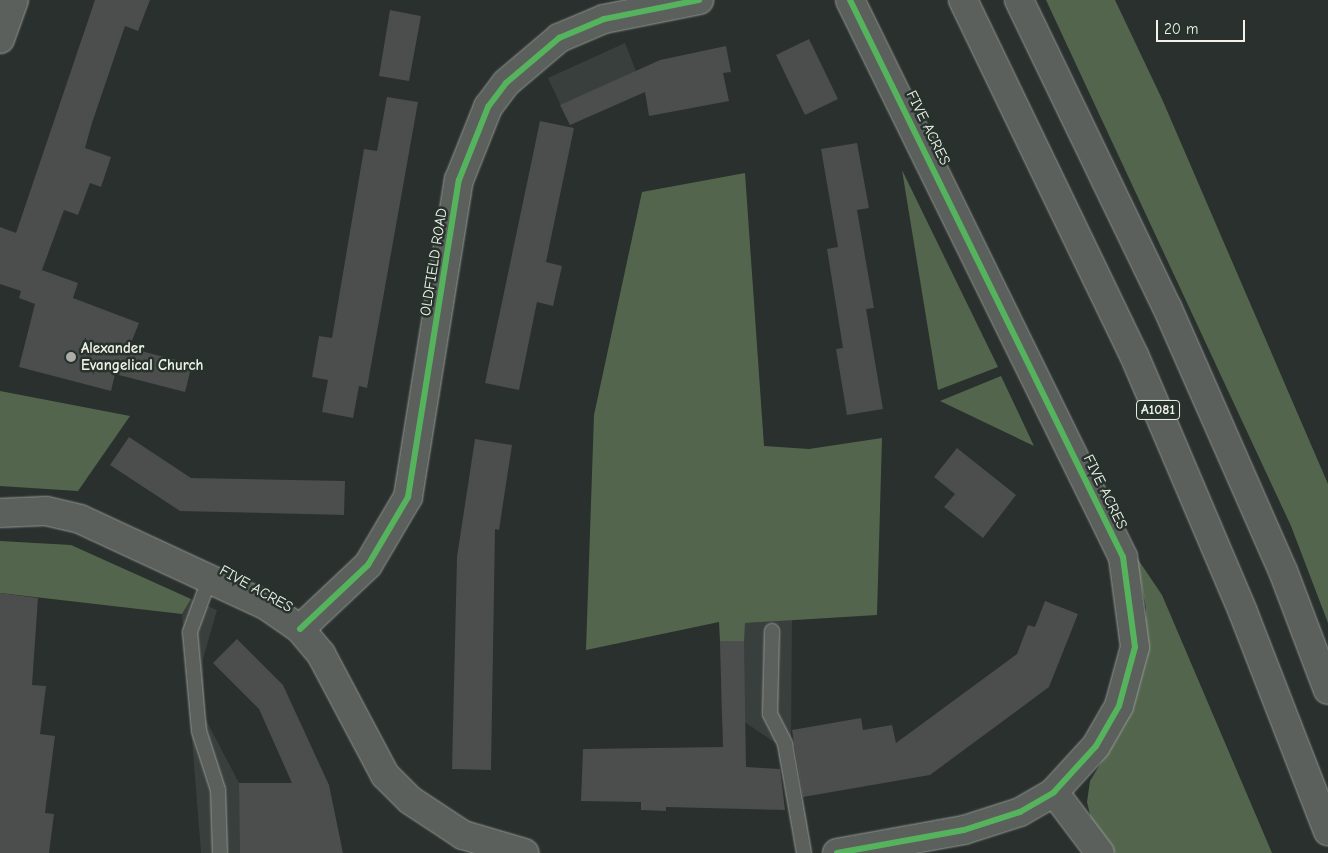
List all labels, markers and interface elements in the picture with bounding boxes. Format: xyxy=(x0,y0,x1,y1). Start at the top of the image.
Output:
scale bar xyxy=(1158,10,1247,42)
text: 20 m xyxy=(1164,20,1198,38)
street label: FIVE ACRES xyxy=(902,88,954,168)
street label: OLDFIELD ROAD xyxy=(417,207,451,317)
place label: Alexander Evangelical Church xyxy=(81,339,203,374)
marker: Alexander Evangelical Church xyxy=(65,351,77,363)
road number: A1081 xyxy=(1136,398,1180,422)
street label: FIVE ACRES xyxy=(1079,452,1131,532)
street label: FIVE ACRES xyxy=(216,562,296,616)

